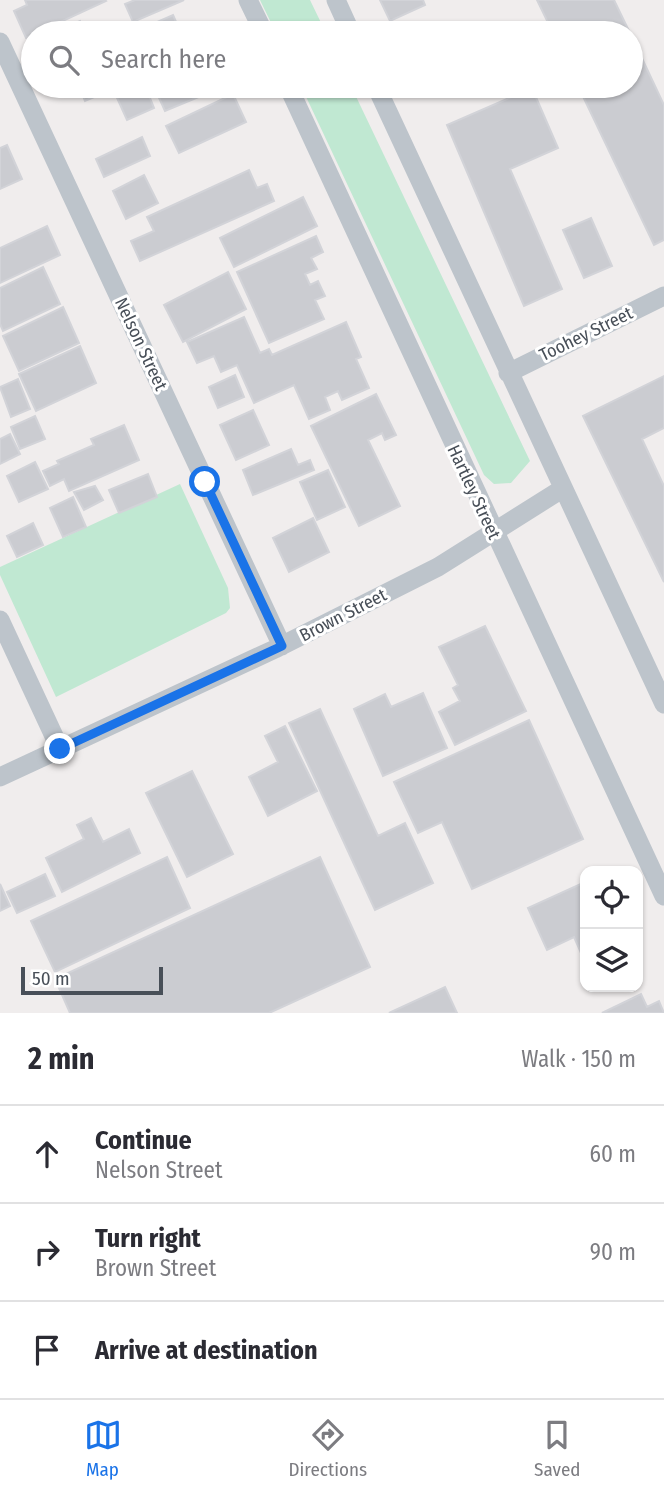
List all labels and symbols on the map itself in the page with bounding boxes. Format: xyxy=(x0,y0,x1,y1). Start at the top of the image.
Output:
street label: Nelson Street xyxy=(110,294,172,394)
street label: Toohey Street xyxy=(536,302,636,366)
street label: Hartley Street xyxy=(443,441,506,543)
route start xyxy=(189,466,220,497)
street label: Brown Street xyxy=(296,584,390,646)
route end xyxy=(44,733,75,764)
scale bar xyxy=(21,964,163,996)

